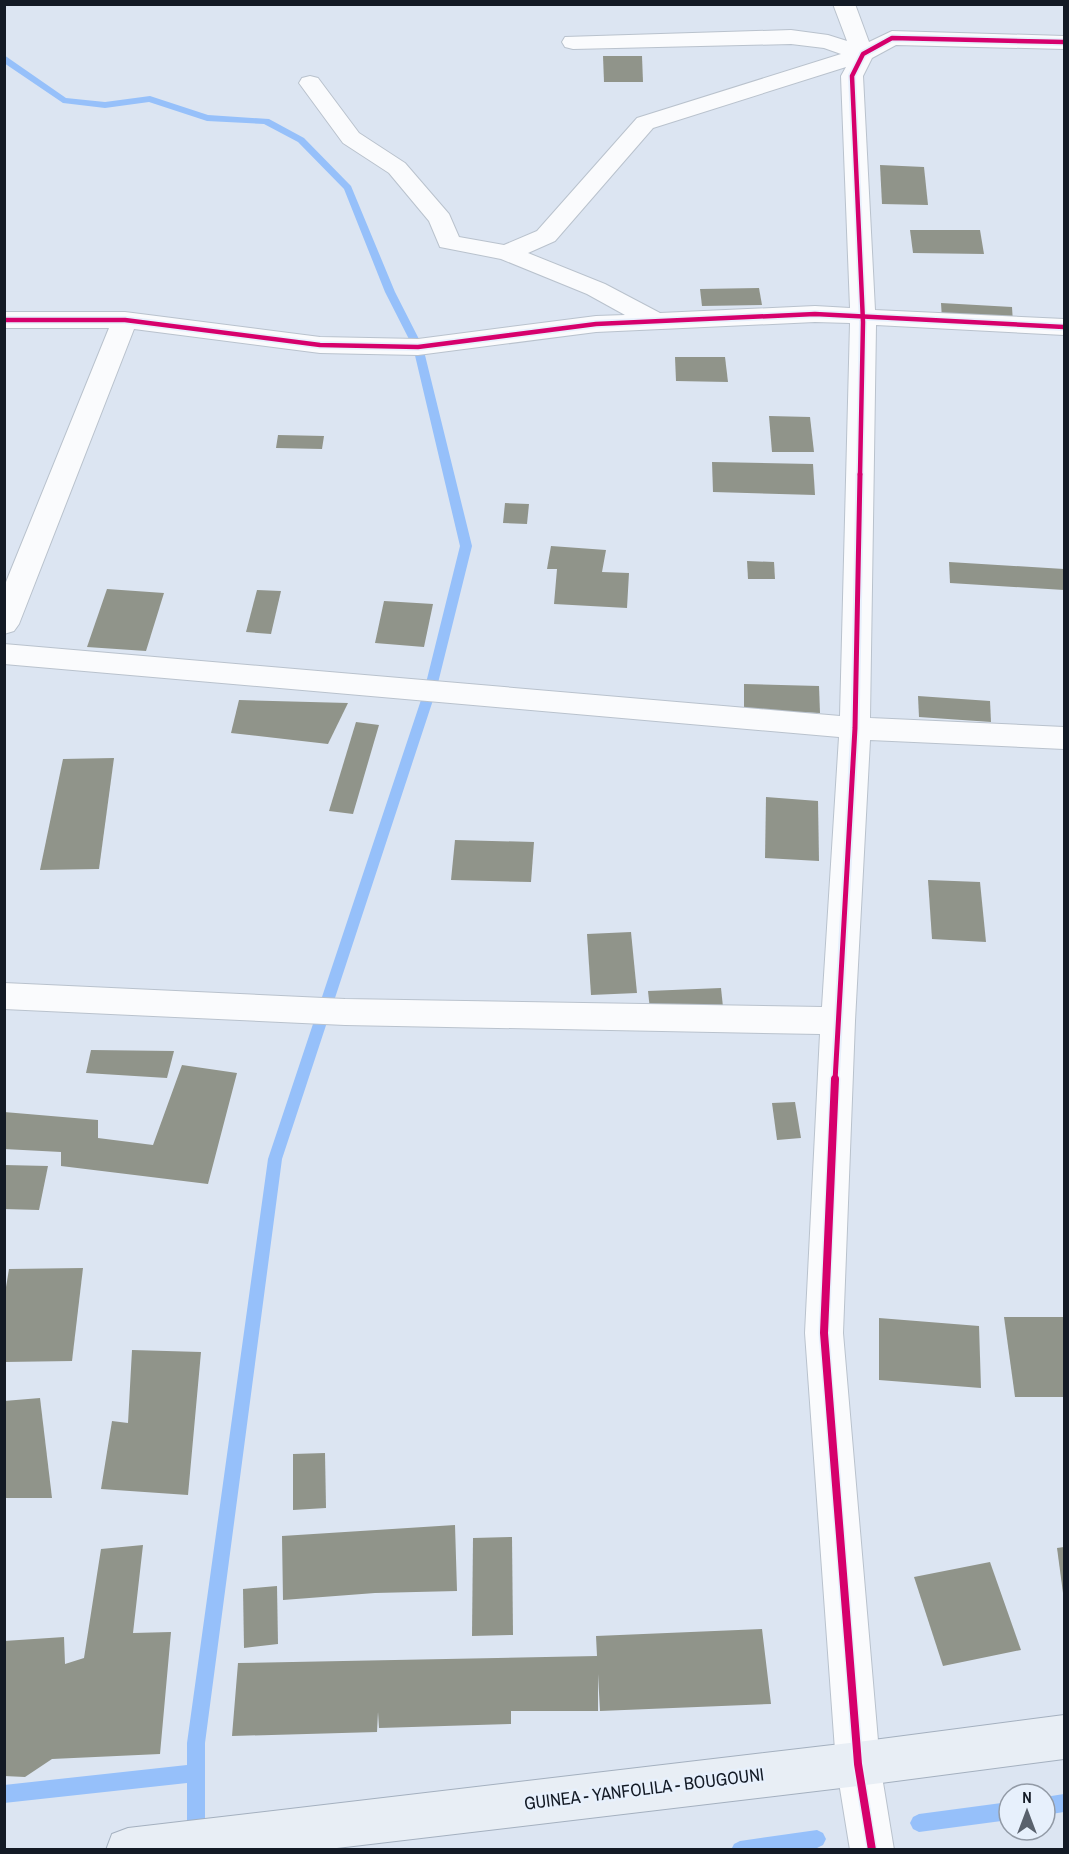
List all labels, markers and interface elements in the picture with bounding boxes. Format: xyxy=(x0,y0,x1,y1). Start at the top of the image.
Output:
street label: GUINEA - YANFOLILA - BOUGOUNI xyxy=(523,1761,765,1816)
north arrow xyxy=(997,1782,1057,1842)
text: N xyxy=(1022,1786,1032,1808)

